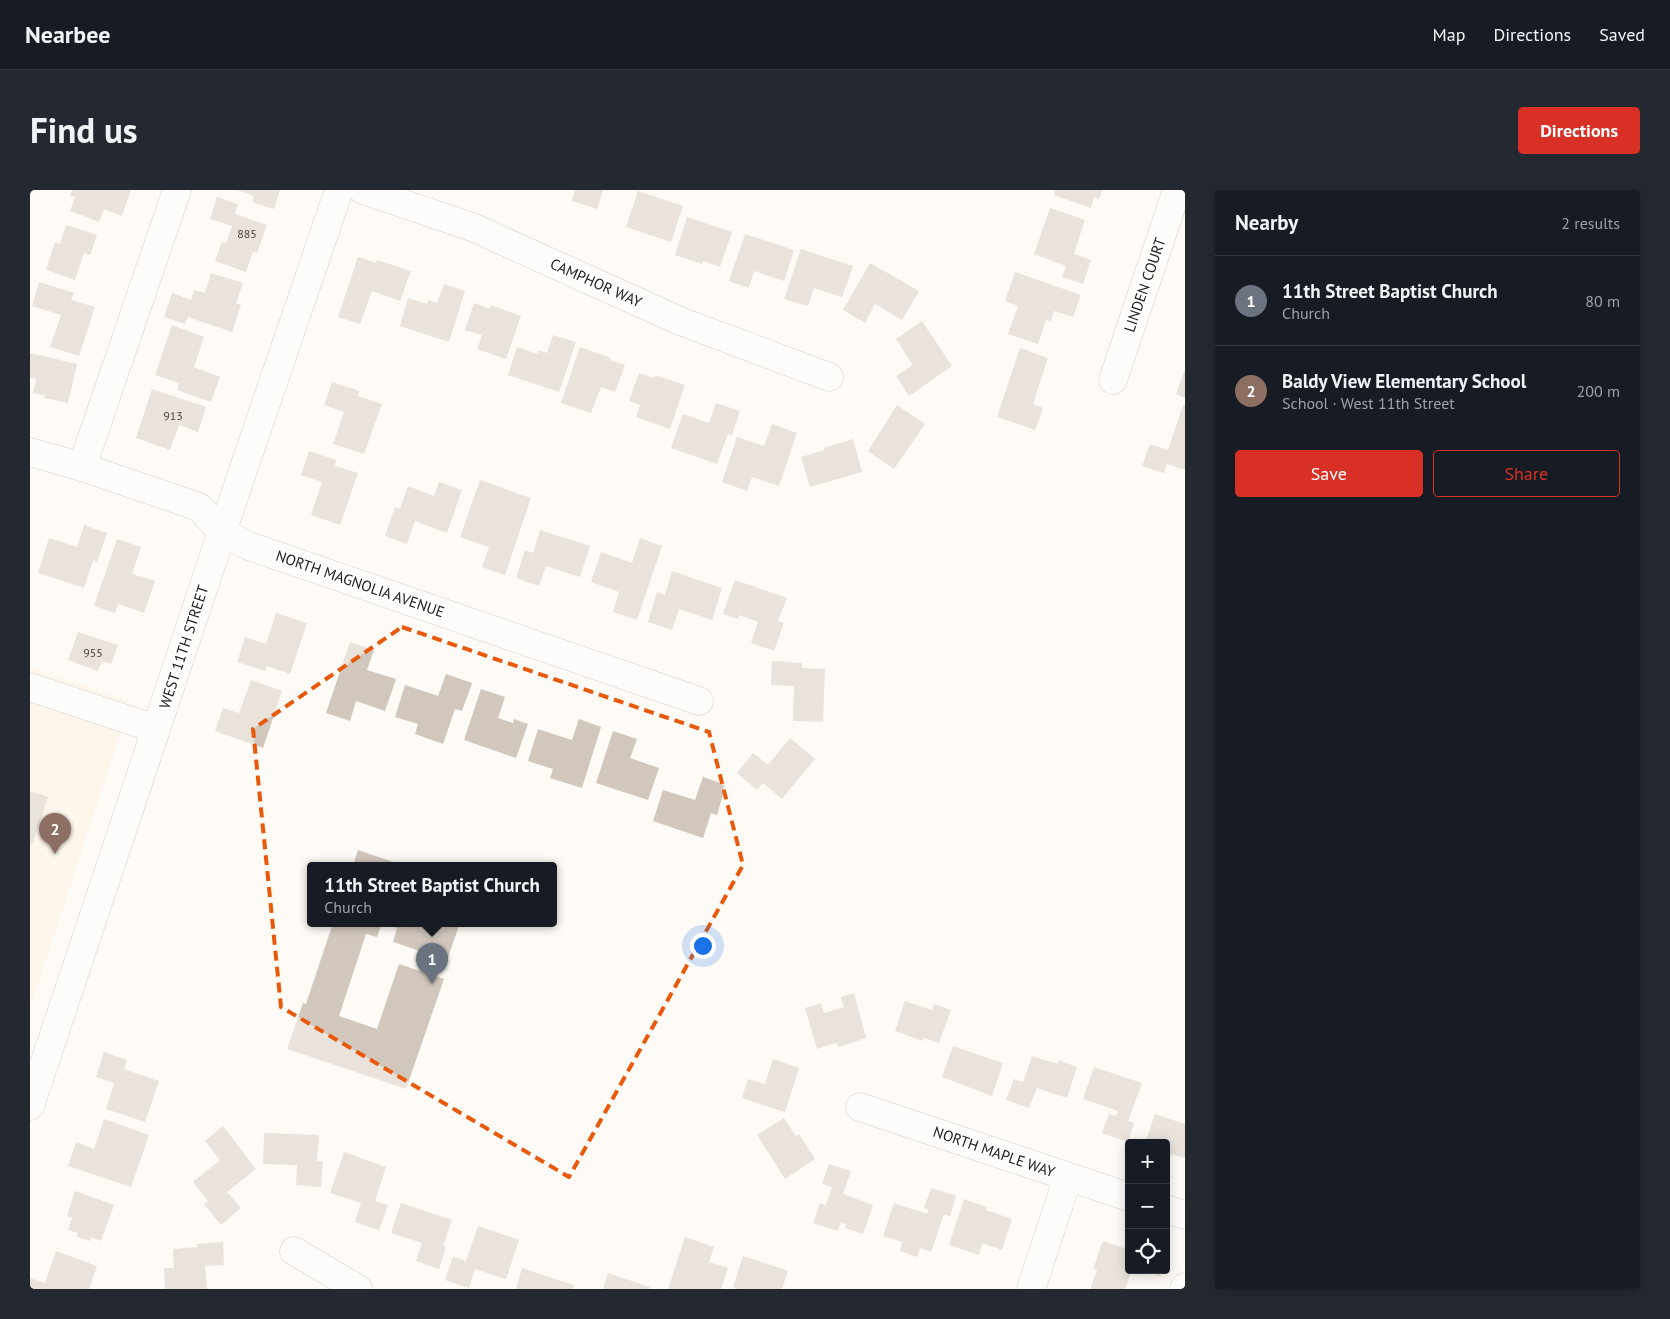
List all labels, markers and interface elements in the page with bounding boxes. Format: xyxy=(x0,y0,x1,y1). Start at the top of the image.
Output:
text: Nearbee xyxy=(25,19,110,50)
text: Map xyxy=(1433,23,1465,46)
text: Directions xyxy=(1493,23,1571,46)
text: Saved xyxy=(1599,23,1645,46)
text: Find us xyxy=(30,107,138,153)
button: Directions xyxy=(1518,107,1640,154)
text: Nearby xyxy=(1235,209,1298,236)
text: 2 results xyxy=(1561,213,1620,233)
house number: 885 xyxy=(237,226,257,241)
street label: LINDEN COURT xyxy=(1119,234,1170,335)
street label: CAMPHOR WAY xyxy=(547,254,646,311)
text: 11th Street Baptist Church xyxy=(1282,279,1498,303)
text: 1 xyxy=(1246,291,1256,311)
text: 80 m xyxy=(1585,291,1620,311)
text: Church xyxy=(1282,303,1330,323)
text: Baldy View Elementary School xyxy=(1282,369,1526,393)
text: 2 xyxy=(1246,381,1256,401)
text: 200 m xyxy=(1577,381,1620,401)
text: School · West 11th Street xyxy=(1282,393,1455,413)
house number: 913 xyxy=(163,408,183,423)
button: Save xyxy=(1235,450,1423,497)
button: Share xyxy=(1433,450,1620,497)
street label: NORTH MAGNOLIA AVENUE xyxy=(273,546,447,621)
street label: WEST 11TH STREET xyxy=(155,582,213,711)
house number: 955 xyxy=(83,645,103,660)
pin: 2 xyxy=(39,813,71,854)
popup xyxy=(307,862,557,927)
text: 11th Street Baptist Church xyxy=(324,873,540,897)
text: Church xyxy=(324,897,372,917)
your location xyxy=(690,933,716,959)
pin: 1 xyxy=(416,943,448,984)
street label: NORTH MAPLE WAY xyxy=(931,1122,1058,1181)
map controls xyxy=(1125,1139,1170,1274)
button: + xyxy=(1125,1139,1170,1184)
button: − xyxy=(1125,1184,1170,1229)
button: locate xyxy=(1125,1229,1170,1274)

